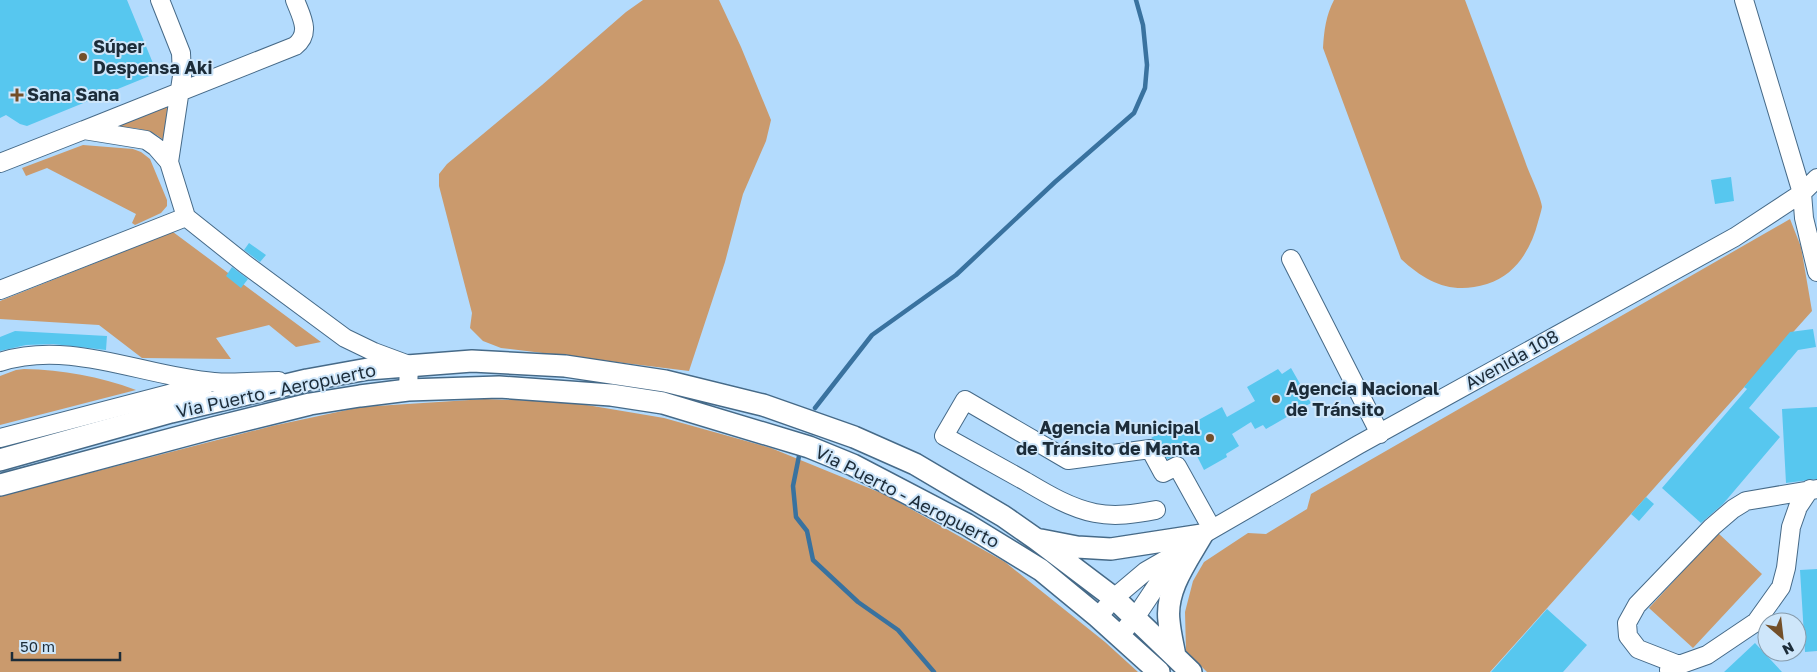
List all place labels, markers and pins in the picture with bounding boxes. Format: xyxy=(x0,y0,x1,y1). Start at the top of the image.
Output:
place label: Súper Despensa Aki xyxy=(93,35,212,78)
marker: Súper Despensa Aki xyxy=(77,51,89,63)
place label: Sana Sana xyxy=(27,83,119,105)
marker: Sana Sana xyxy=(11,89,23,101)
place label: Agencia Nacional de Tránsito xyxy=(1286,377,1439,420)
marker: Agencia Nacional de Tránsito xyxy=(1270,393,1282,405)
place label: Agencia Municipal de Tránsito de Manta xyxy=(1016,416,1200,459)
marker: Agencia Municipal de Tránsito de Manta xyxy=(1204,432,1216,444)

